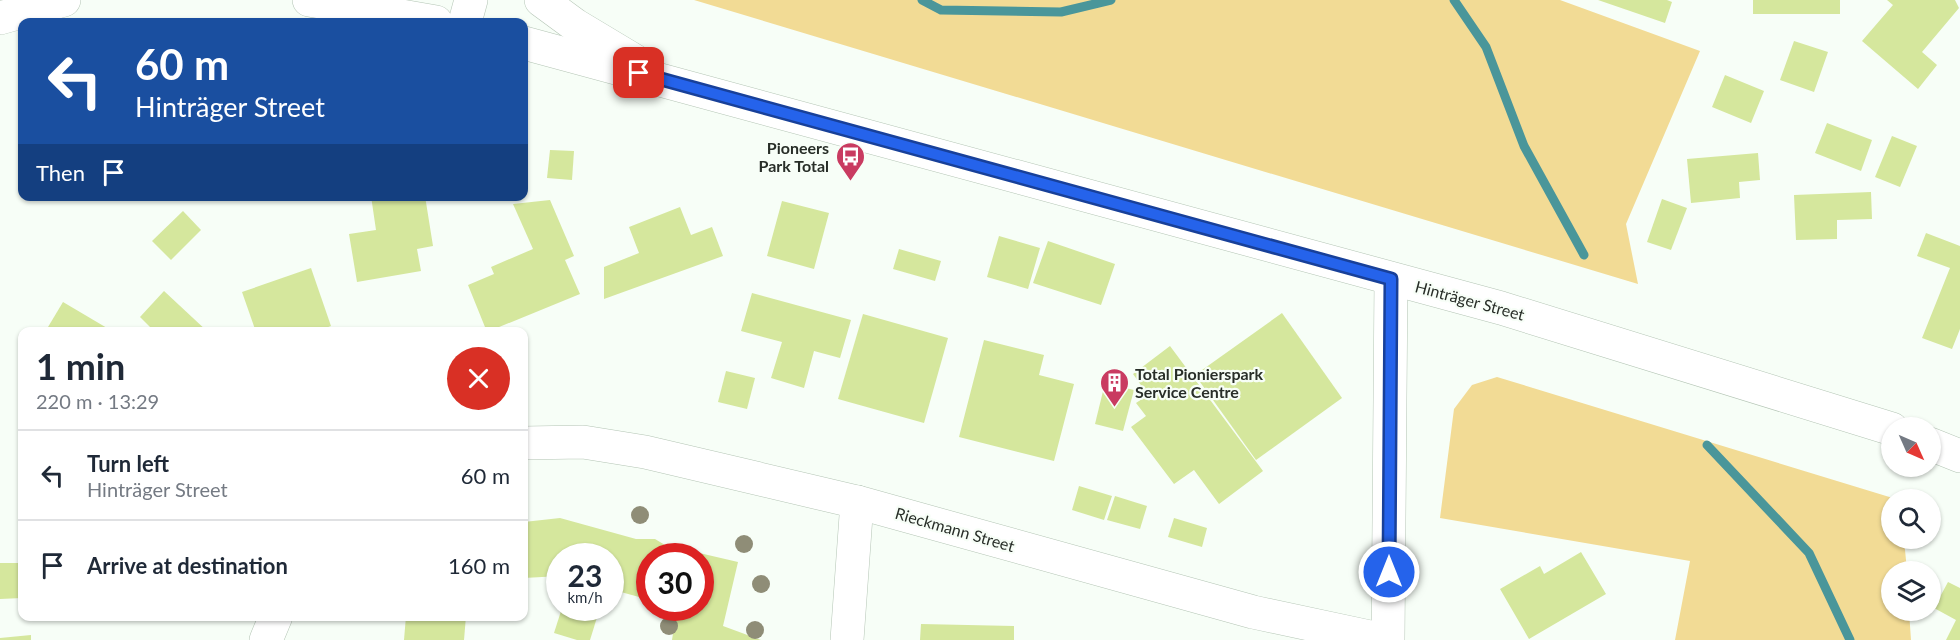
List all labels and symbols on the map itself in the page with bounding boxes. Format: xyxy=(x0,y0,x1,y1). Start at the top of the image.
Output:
pin xyxy=(613,47,664,98)
place label: Pioneers Park Total xyxy=(759,138,829,175)
bus stop icon: Pioneers Park Total xyxy=(834,140,866,182)
street label: Hinträger Street xyxy=(1413,276,1527,324)
place label: Total Pionierspark Service Centre xyxy=(1135,364,1264,401)
building icon: Total Pionierspark Service Centre xyxy=(1098,366,1130,408)
north arrow xyxy=(1881,417,1941,477)
street label: Rieckmann Street xyxy=(893,503,1017,555)
position arrow xyxy=(1357,540,1421,604)
speed limit sign: 30 xyxy=(636,543,714,621)

